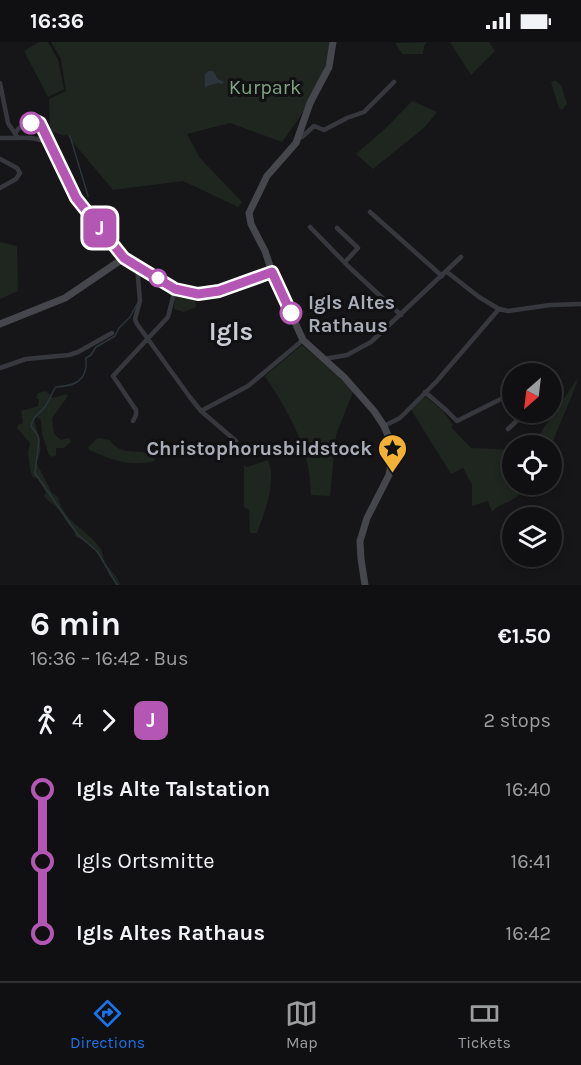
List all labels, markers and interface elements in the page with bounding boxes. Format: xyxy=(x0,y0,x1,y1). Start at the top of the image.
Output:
text: 16:36 xyxy=(30,8,84,34)
park label: Kurpark xyxy=(229,76,301,99)
unlabelled marker xyxy=(20,112,42,134)
line badge: J xyxy=(80,208,120,248)
text: J xyxy=(95,216,105,240)
unlabelled marker xyxy=(149,269,167,287)
place label: Igls Altes Rathaus xyxy=(308,291,395,337)
marker: Igls Altes Rathaus xyxy=(280,302,302,324)
district label: Igls xyxy=(209,316,253,347)
north arrow xyxy=(502,363,562,423)
map controls xyxy=(502,363,562,567)
place icon: Christophorusbildstock xyxy=(377,432,409,474)
button: locate xyxy=(502,435,562,495)
place label: Christophorusbildstock xyxy=(146,437,372,460)
button: layers xyxy=(502,507,562,567)
text: 6 min xyxy=(30,605,121,643)
text: €1.50 xyxy=(498,623,551,649)
text: 16:36 – 16:42 · Bus xyxy=(30,647,188,670)
icon: walk xyxy=(30,704,63,737)
icon: forward xyxy=(92,704,125,737)
text: J xyxy=(146,708,156,732)
text: 4 xyxy=(72,709,83,732)
text: 2 stops xyxy=(484,709,551,732)
text: Igls Alte Talstation xyxy=(76,776,270,802)
text: 16:40 xyxy=(505,778,551,801)
text: Igls Ortsmitte xyxy=(76,848,215,874)
text: 16:41 xyxy=(511,850,551,873)
text: Igls Altes Rathaus xyxy=(76,920,265,946)
text: 16:42 xyxy=(506,922,551,945)
tab: Directions xyxy=(70,997,145,1052)
tab: Map xyxy=(285,997,318,1052)
tab: Tickets xyxy=(458,997,511,1052)

